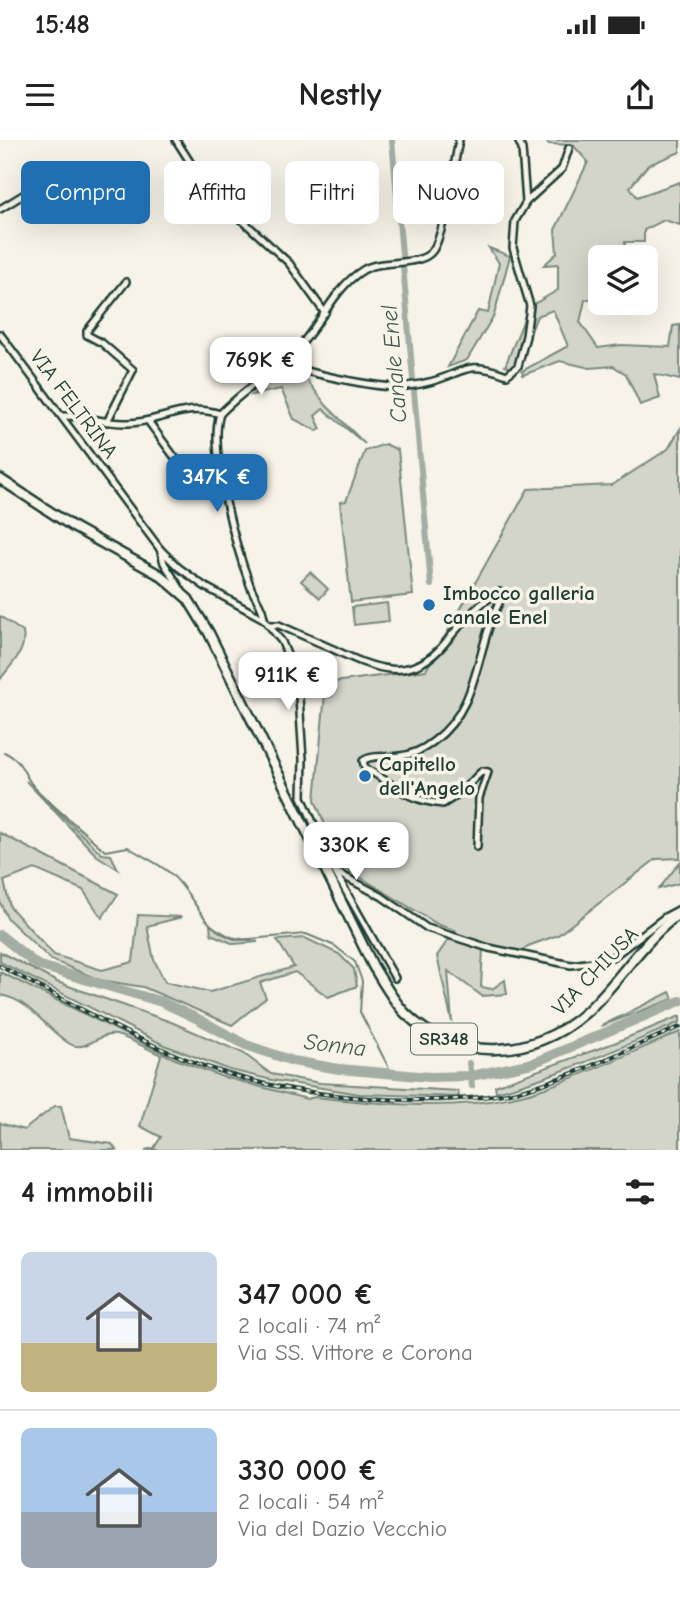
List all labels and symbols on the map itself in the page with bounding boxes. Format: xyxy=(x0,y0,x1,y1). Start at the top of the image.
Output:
water label: Canale Enel xyxy=(375,303,413,424)
pin: 769K € xyxy=(204,338,318,397)
street label: VIA FELTRINA xyxy=(25,345,123,463)
pin: 347K € xyxy=(160,454,274,514)
place label: Imbocco galleria canale Enel xyxy=(443,581,595,629)
marker: Imbocco galleria canale Enel xyxy=(421,597,437,613)
pin: 911K € xyxy=(231,652,345,712)
place label: Capitello dell'Angelo xyxy=(379,752,475,800)
marker: Capitello dell'Angelo xyxy=(357,768,373,784)
pin: 330K € xyxy=(299,822,413,882)
street label: VIA CHIUSA xyxy=(547,922,643,1020)
road number: SR348 xyxy=(411,1024,477,1054)
water label: Sonna xyxy=(303,1028,368,1062)

